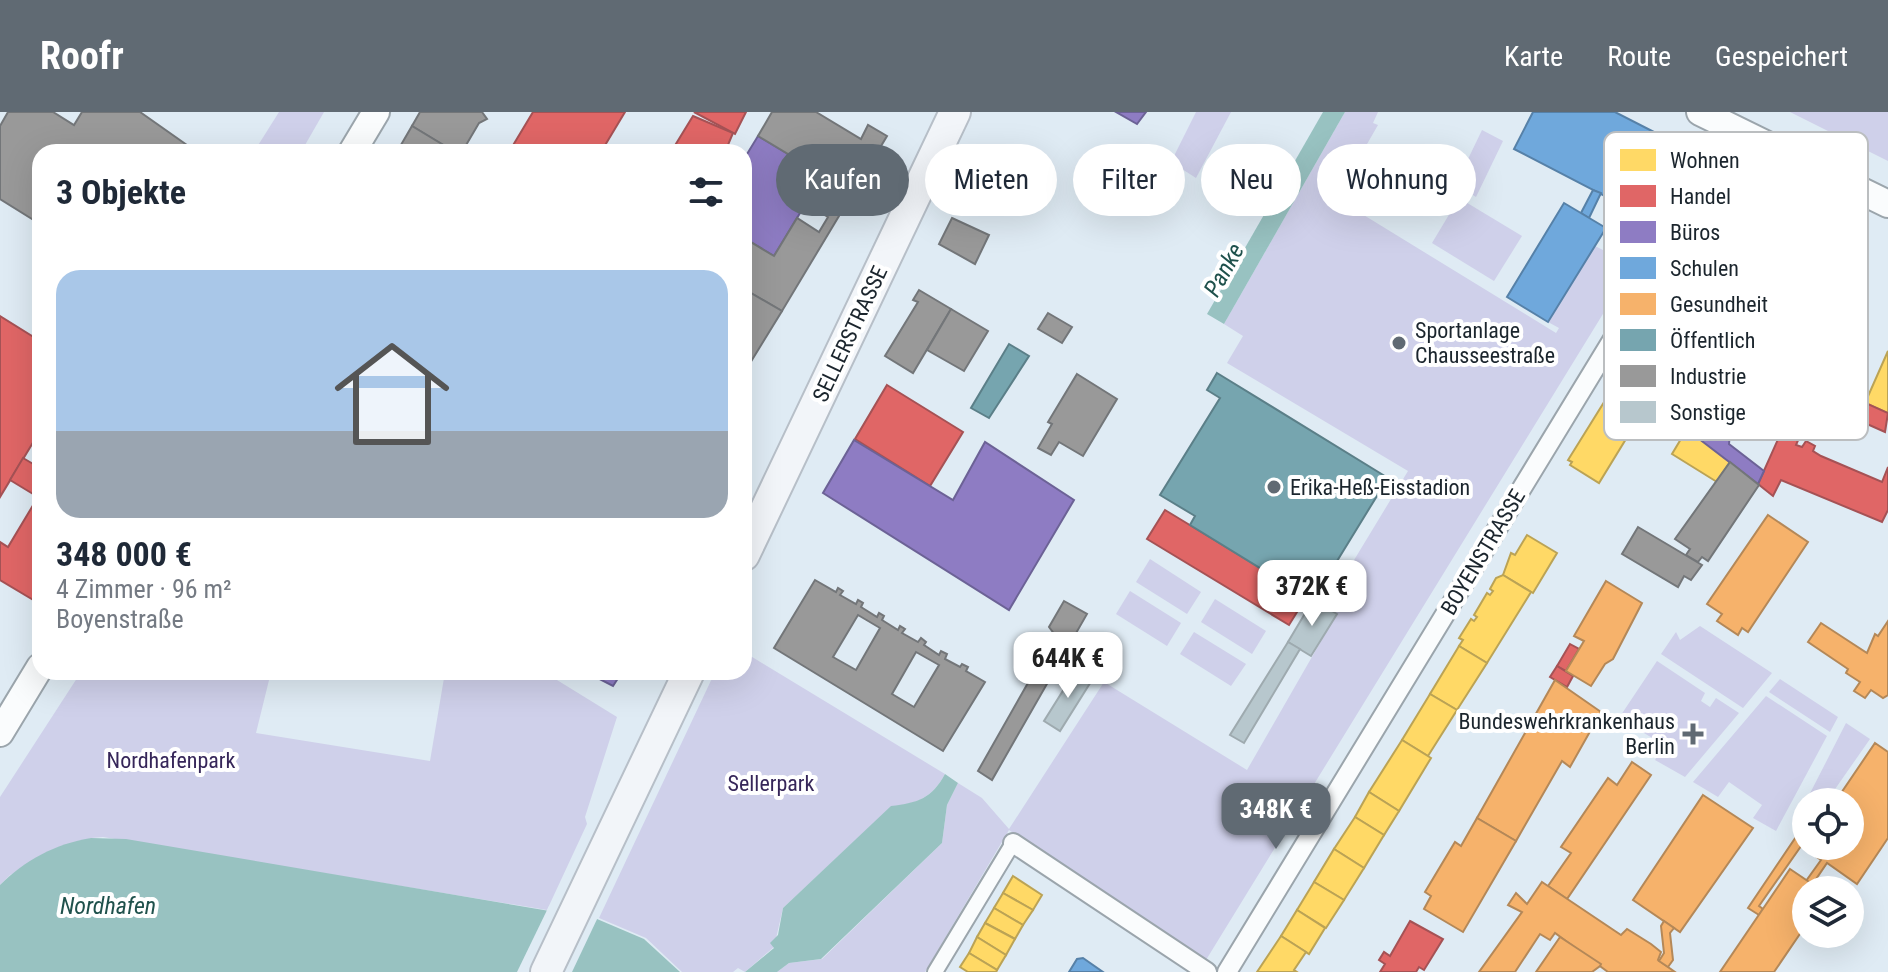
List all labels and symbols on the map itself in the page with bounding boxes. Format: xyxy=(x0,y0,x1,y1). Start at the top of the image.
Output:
legend xyxy=(1604,132,1868,440)
text: Wohnen xyxy=(1670,148,1740,173)
text: Handel xyxy=(1670,184,1731,209)
text: Büros xyxy=(1670,220,1720,245)
water label: Panke xyxy=(1198,238,1250,301)
text: Schulen xyxy=(1670,256,1739,281)
street label: SELLERSTRASSE xyxy=(808,262,892,406)
text: Gesundheit xyxy=(1670,292,1768,317)
place label: Sportanlage Chausseestraße xyxy=(1415,318,1555,368)
text: Öffentlich xyxy=(1670,328,1755,353)
marker: Sportanlage Chausseestraße xyxy=(1390,334,1408,352)
text: Industrie xyxy=(1670,364,1746,389)
text: Sonstige xyxy=(1670,400,1746,425)
place label: Erika-Heß-Eisstadion xyxy=(1290,475,1470,500)
marker: Erika-Heß-Eisstadion xyxy=(1265,478,1283,496)
street label: BOYENSTRASSE xyxy=(1436,485,1530,619)
pin: 372K € xyxy=(1247,560,1377,628)
pin: 644K € xyxy=(1003,632,1133,700)
place label: Bundeswehrkrankenhaus Berlin xyxy=(1459,709,1675,759)
marker: Bundeswehrkrankenhaus Berlin xyxy=(1682,723,1704,745)
park label: Nordhafenpark xyxy=(107,748,236,773)
park label: Sellerpark xyxy=(728,771,815,796)
pin: 348K € xyxy=(1211,783,1341,851)
water label: Nordhafen xyxy=(60,892,156,920)

